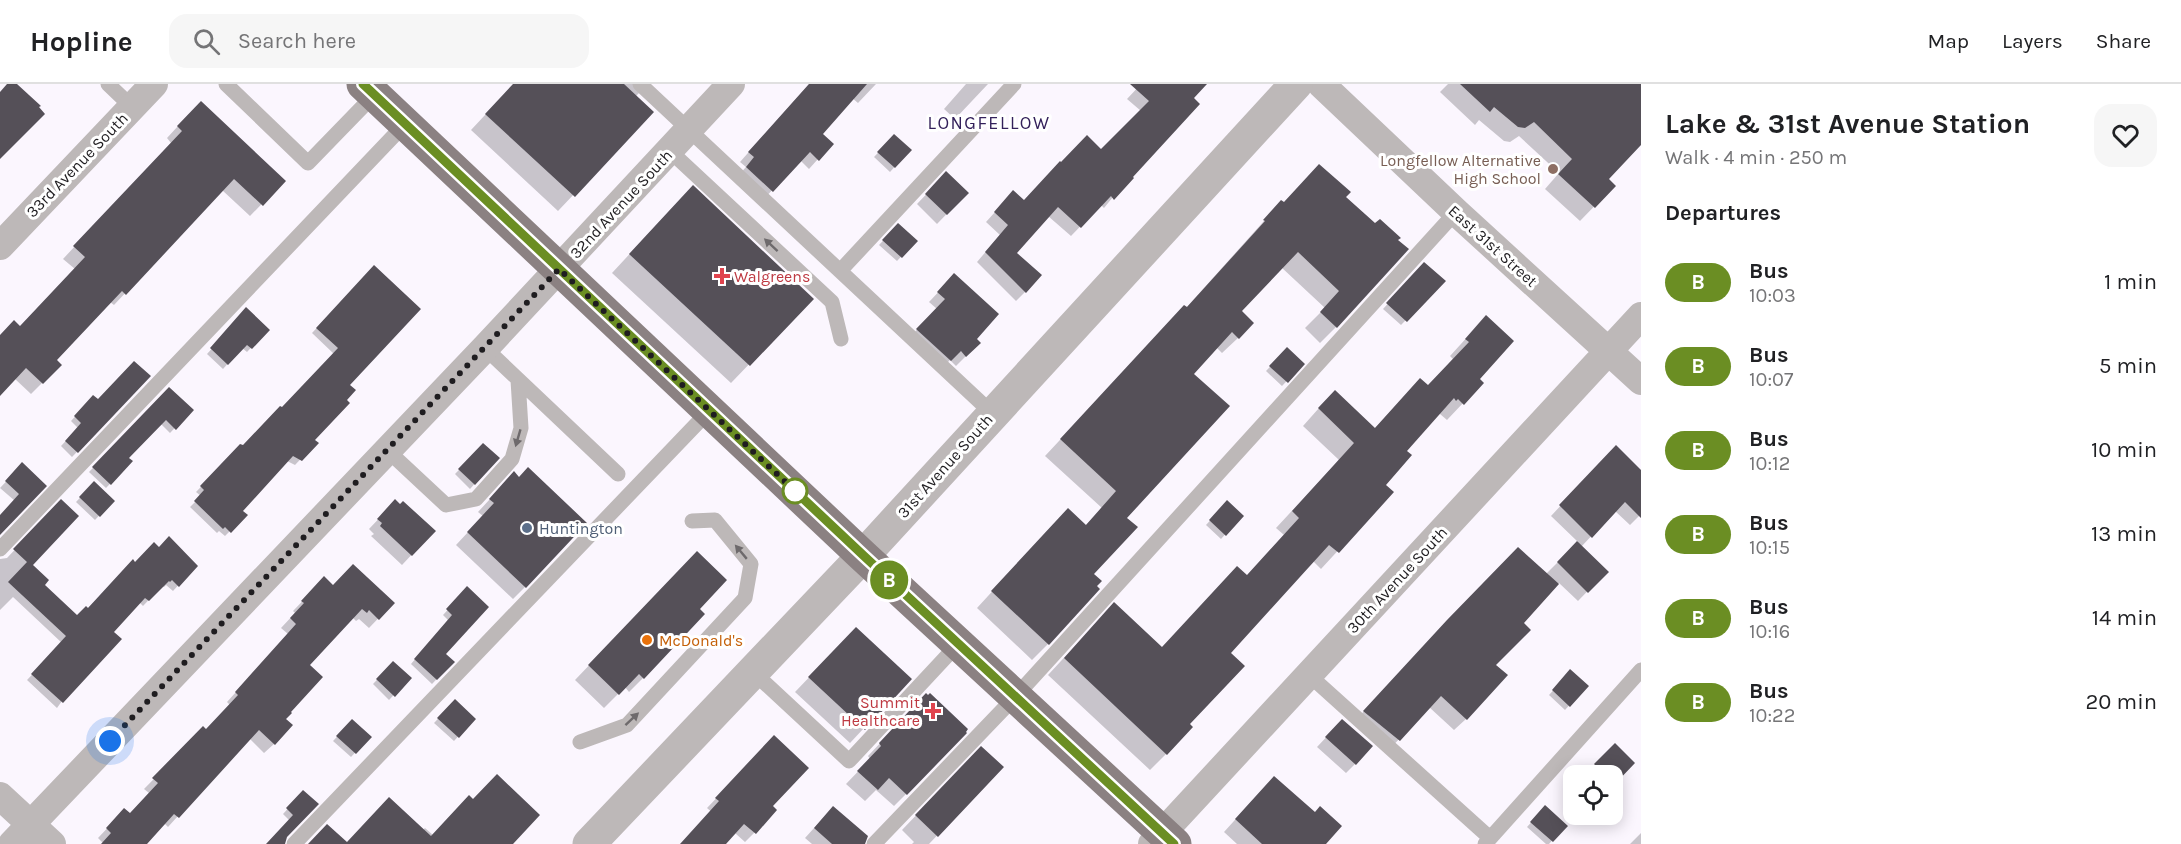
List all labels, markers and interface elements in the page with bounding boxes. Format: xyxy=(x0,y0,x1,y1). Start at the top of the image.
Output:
search box xyxy=(169,14,589,68)
text: Hopline xyxy=(30,25,133,58)
icon: search xyxy=(190,25,223,58)
text: Search here xyxy=(238,28,356,54)
text: Map xyxy=(1927,29,1969,53)
text: Layers xyxy=(2002,29,2063,53)
text: Share xyxy=(2096,29,2151,53)
button: heart xyxy=(2094,104,2157,167)
text: Lake & 31st Avenue Station xyxy=(1665,107,2030,140)
street label: 33rd Avenue South xyxy=(22,109,132,221)
district label: LONGFELLOW xyxy=(927,112,1051,134)
street label: 32nd Avenue South xyxy=(566,146,676,262)
text: Walk · 4 min · 250 m xyxy=(1665,146,1847,169)
place label: Longfellow Alternative High School xyxy=(1380,151,1541,188)
marker: Longfellow Alternative High School xyxy=(1546,162,1560,176)
text: Departures xyxy=(1665,200,1781,226)
street label: East 31st Street xyxy=(1445,201,1541,291)
one-way arrow xyxy=(763,238,778,252)
text: Bus xyxy=(1749,258,1789,284)
place label: Walgreens xyxy=(734,267,810,286)
marker: Walgreens xyxy=(715,269,729,283)
text: 1 min xyxy=(2104,269,2157,295)
text: B xyxy=(1691,270,1705,294)
text: 10:03 xyxy=(1749,284,1796,307)
text: Bus xyxy=(1749,342,1789,368)
text: 5 min xyxy=(2099,353,2157,379)
text: B xyxy=(1691,354,1705,378)
text: 10:07 xyxy=(1749,368,1793,391)
street label: 31st Avenue South xyxy=(893,410,997,522)
text: Bus xyxy=(1749,426,1789,452)
one-way arrow xyxy=(513,429,522,447)
text: 10 min xyxy=(2091,437,2157,463)
text: B xyxy=(1691,438,1705,462)
text: 10:12 xyxy=(1749,452,1790,475)
unlabelled marker xyxy=(782,478,808,504)
text: Bus xyxy=(1749,510,1789,536)
place label: Huntington xyxy=(539,519,623,538)
marker: Huntington xyxy=(520,521,534,535)
text: 13 min xyxy=(2091,521,2157,547)
text: B xyxy=(1691,522,1705,546)
street label: 30th Avenue South xyxy=(1343,523,1451,637)
text: 10:15 xyxy=(1749,536,1790,559)
one-way arrow xyxy=(735,545,748,560)
line badge: B xyxy=(870,560,908,600)
text: B xyxy=(882,568,896,592)
text: Bus xyxy=(1749,594,1789,620)
text: 14 min xyxy=(2092,605,2157,631)
text: B xyxy=(1691,606,1705,630)
text: 10:16 xyxy=(1749,620,1790,643)
place label: McDonald's xyxy=(659,631,743,650)
marker: McDonald's xyxy=(640,633,654,647)
text: Bus xyxy=(1749,678,1789,704)
text: 20 min xyxy=(2086,689,2157,715)
text: B xyxy=(1691,690,1705,714)
place label: Summit Healthcare xyxy=(841,693,920,730)
marker: Summit Healthcare xyxy=(924,702,942,720)
text: 10:22 xyxy=(1749,704,1795,727)
one-way arrow xyxy=(625,712,640,726)
your location xyxy=(95,726,125,756)
map controls xyxy=(1563,765,1623,825)
button: locate xyxy=(1563,765,1623,825)

